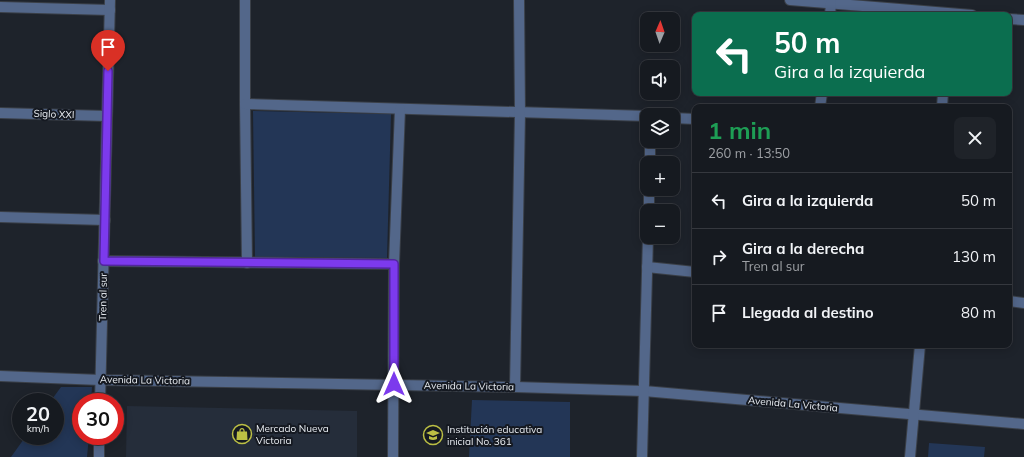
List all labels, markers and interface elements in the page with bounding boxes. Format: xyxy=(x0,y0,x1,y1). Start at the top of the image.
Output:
north arrow xyxy=(640,12,680,52)
map controls xyxy=(640,12,680,244)
text: 50 m xyxy=(774,25,840,60)
icon: left xyxy=(708,28,760,80)
pin xyxy=(91,30,125,71)
icon: arrive xyxy=(97,36,119,58)
button: sound xyxy=(640,60,680,100)
text: Gira a la izquierda xyxy=(774,60,925,83)
street label: Siglo XXI xyxy=(33,107,75,121)
button: layers xyxy=(640,108,680,148)
text: 1 min xyxy=(708,115,771,145)
button: close xyxy=(954,117,996,159)
text: 260 m · 13:50 xyxy=(708,145,790,161)
button: + xyxy=(640,156,680,196)
icon: left xyxy=(708,190,730,212)
text: Gira a la izquierda xyxy=(742,191,873,210)
text: 50 m xyxy=(961,191,996,210)
button: − xyxy=(640,204,680,244)
text: Gira a la derecha xyxy=(742,239,864,258)
icon: right xyxy=(708,246,730,268)
text: 130 m xyxy=(952,247,996,266)
text: Tren al sur xyxy=(742,258,805,274)
street label: Tren al sur xyxy=(96,272,110,321)
icon: arrive xyxy=(708,302,730,324)
text: Llegada al destino xyxy=(742,303,874,322)
text: 80 m xyxy=(961,303,996,322)
position arrow xyxy=(373,363,415,405)
street label: Avenida La Victoria xyxy=(100,373,190,387)
street label: Avenida La Victoria xyxy=(424,379,514,393)
speed limit sign: 30 xyxy=(72,393,124,445)
street label: Avenida La Victoria xyxy=(748,394,838,414)
text: 20 xyxy=(26,401,50,426)
text: km/h xyxy=(27,422,49,435)
place label: Mercado Nueva Victoria xyxy=(256,422,329,447)
shop icon: Mercado Nueva Victoria xyxy=(231,423,253,445)
place label: Institución educativa inicial No. 361 xyxy=(447,423,542,448)
school or university icon: Institución educativa inicial No. 361 xyxy=(422,424,444,446)

